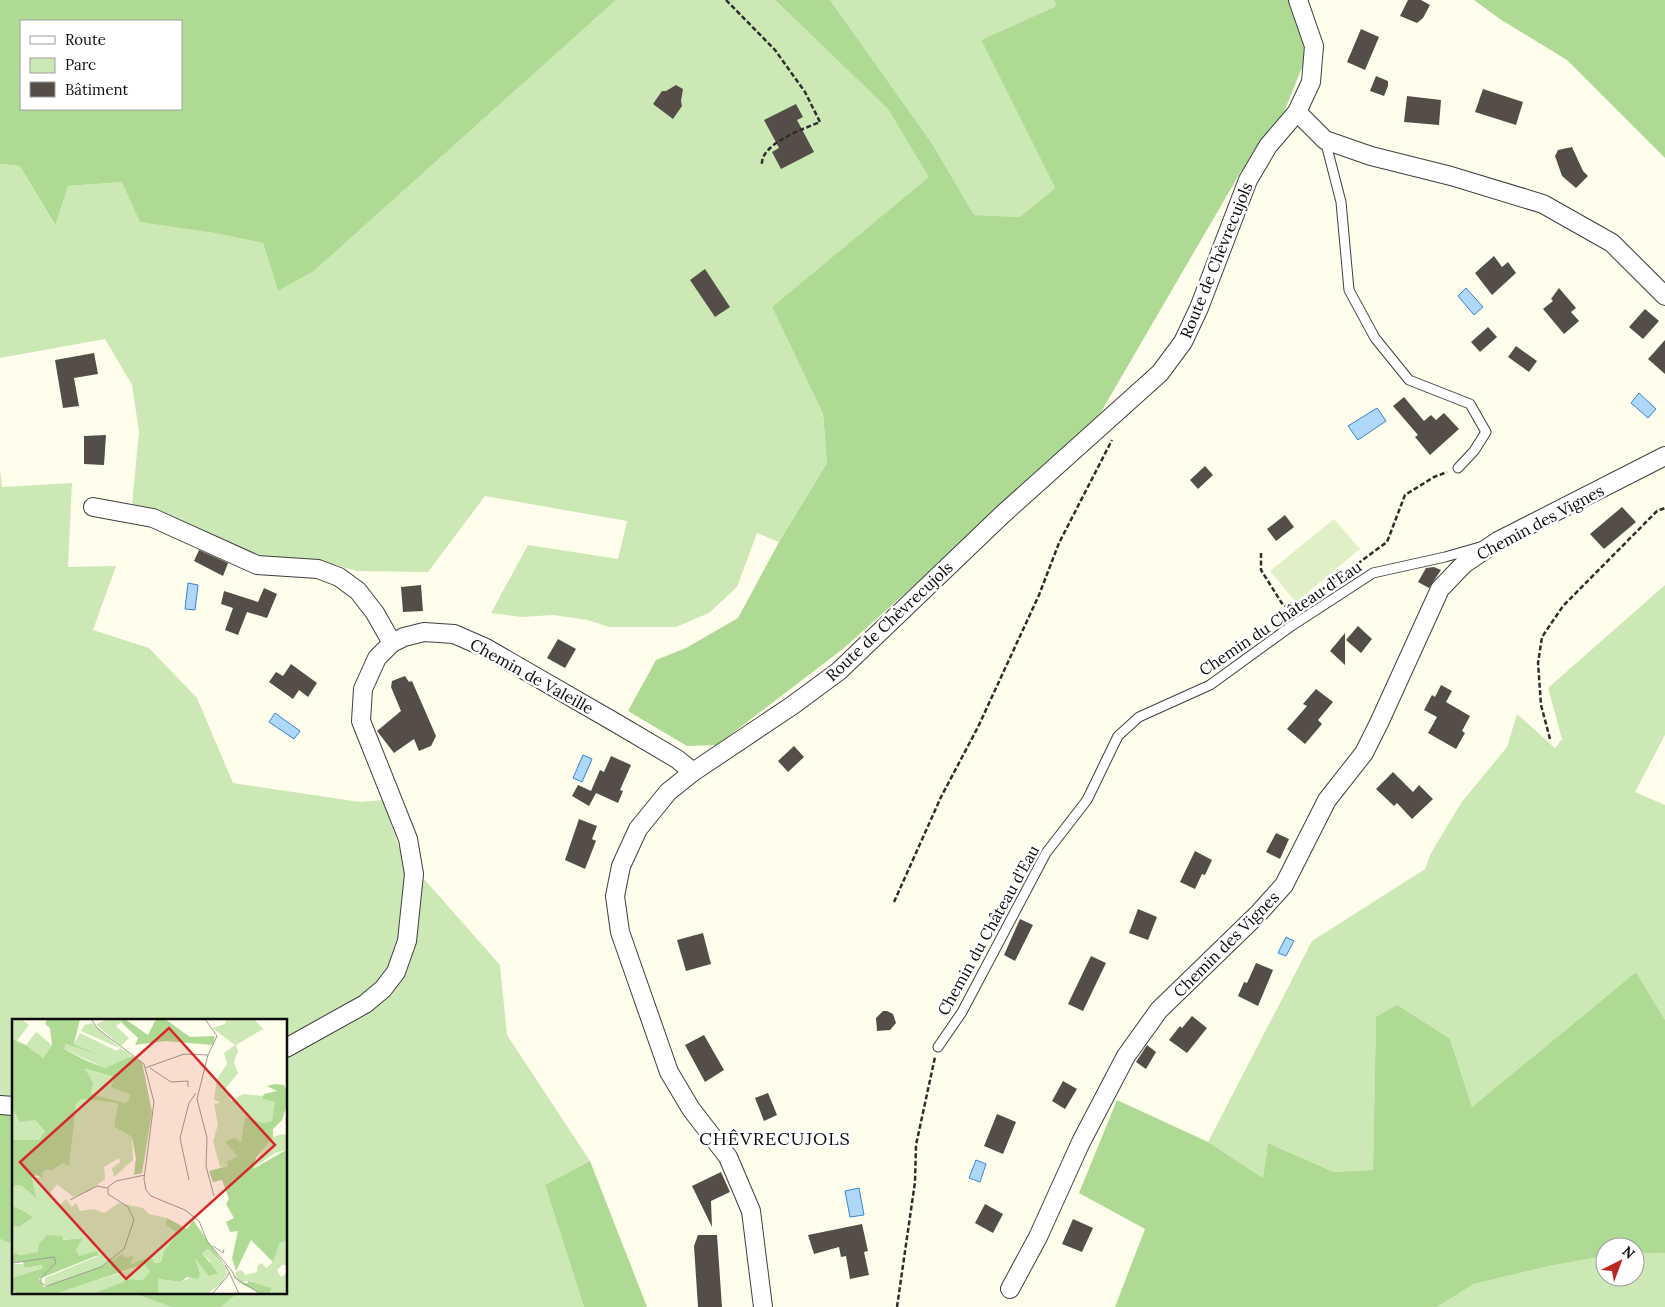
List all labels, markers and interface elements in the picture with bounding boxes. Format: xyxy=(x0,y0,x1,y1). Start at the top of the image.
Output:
legend xyxy=(20,20,182,110)
text: Route xyxy=(65,30,106,49)
text: Parc xyxy=(65,55,96,74)
text: Bâtiment xyxy=(65,80,128,99)
street label: Route de Chèvrecujols xyxy=(1176,179,1256,341)
street label: Chemin des Vignes xyxy=(1473,480,1607,564)
street label: Chemin du Château d'Eau xyxy=(1195,556,1365,680)
street label: Route de Chèvrecujols xyxy=(821,557,957,685)
street label: Chemin de Valeille xyxy=(467,634,597,718)
street label: Chemin du Château d'Eau xyxy=(933,841,1043,1019)
street label: Chemin des Vignes xyxy=(1169,887,1283,1001)
inset map xyxy=(12,1019,288,1294)
district label: CHÊVRECUJOLS xyxy=(699,1127,851,1150)
north arrow xyxy=(1595,1237,1645,1287)
text: N xyxy=(1619,1242,1639,1263)

